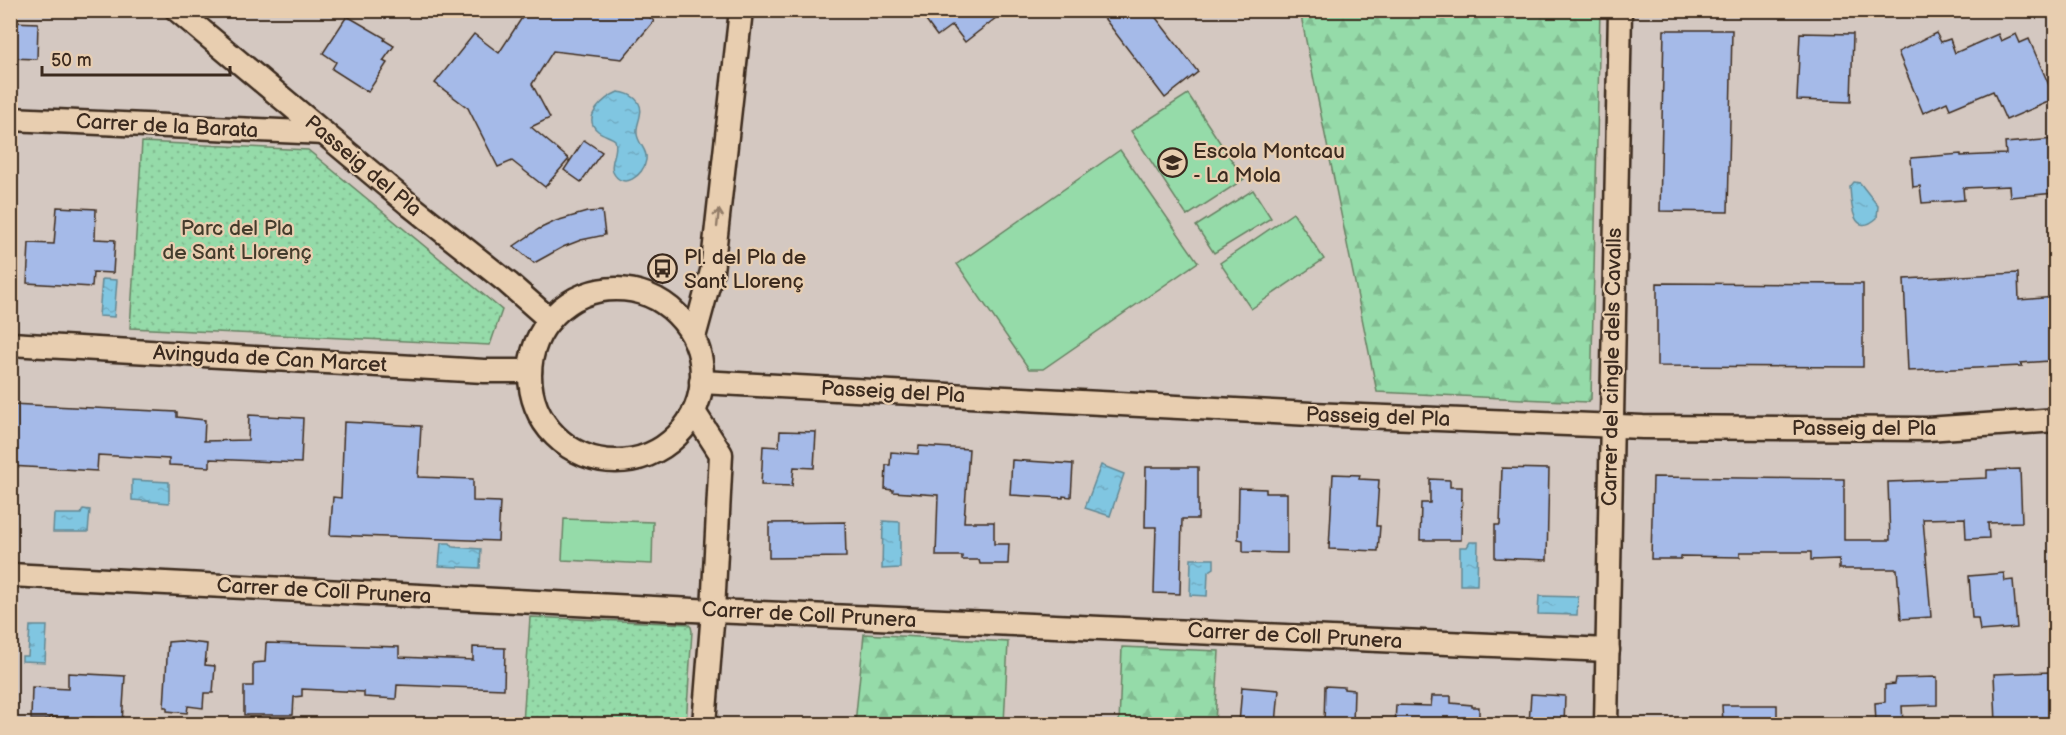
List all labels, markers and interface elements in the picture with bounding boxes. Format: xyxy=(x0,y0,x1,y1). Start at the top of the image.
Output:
scale bar xyxy=(42,39,230,77)
text: 50 m xyxy=(51,50,92,71)
street label: Carrer de la Barata xyxy=(75,109,259,143)
street label: Passeig del Pla xyxy=(300,110,426,222)
place label: Escola Montcau - La Mola xyxy=(1193,139,1345,188)
school or university icon: Escola Montcau - La Mola xyxy=(1156,147,1188,179)
one-way arrow xyxy=(713,209,724,229)
park label: Parc del Pla de Sant Llorenç xyxy=(162,216,312,265)
street label: Carrer del cingle dels Cavalls xyxy=(1597,228,1627,506)
place label: Pl. del Pla de Sant Llorenç xyxy=(684,245,806,294)
bus stop icon: Pl. del Pla de Sant Llorenç xyxy=(647,253,679,285)
street label: Avinguda de Can Marcet xyxy=(152,340,388,378)
street label: Passeig del Pla xyxy=(820,376,966,408)
street label: Passeig del Pla xyxy=(1305,402,1451,432)
street label: Passeig del Pla xyxy=(1792,416,1936,441)
street label: Carrer de Coll Prunera xyxy=(216,573,432,609)
street label: Carrer de Coll Prunera xyxy=(701,597,917,633)
street label: Carrer de Coll Prunera xyxy=(1187,618,1403,654)

